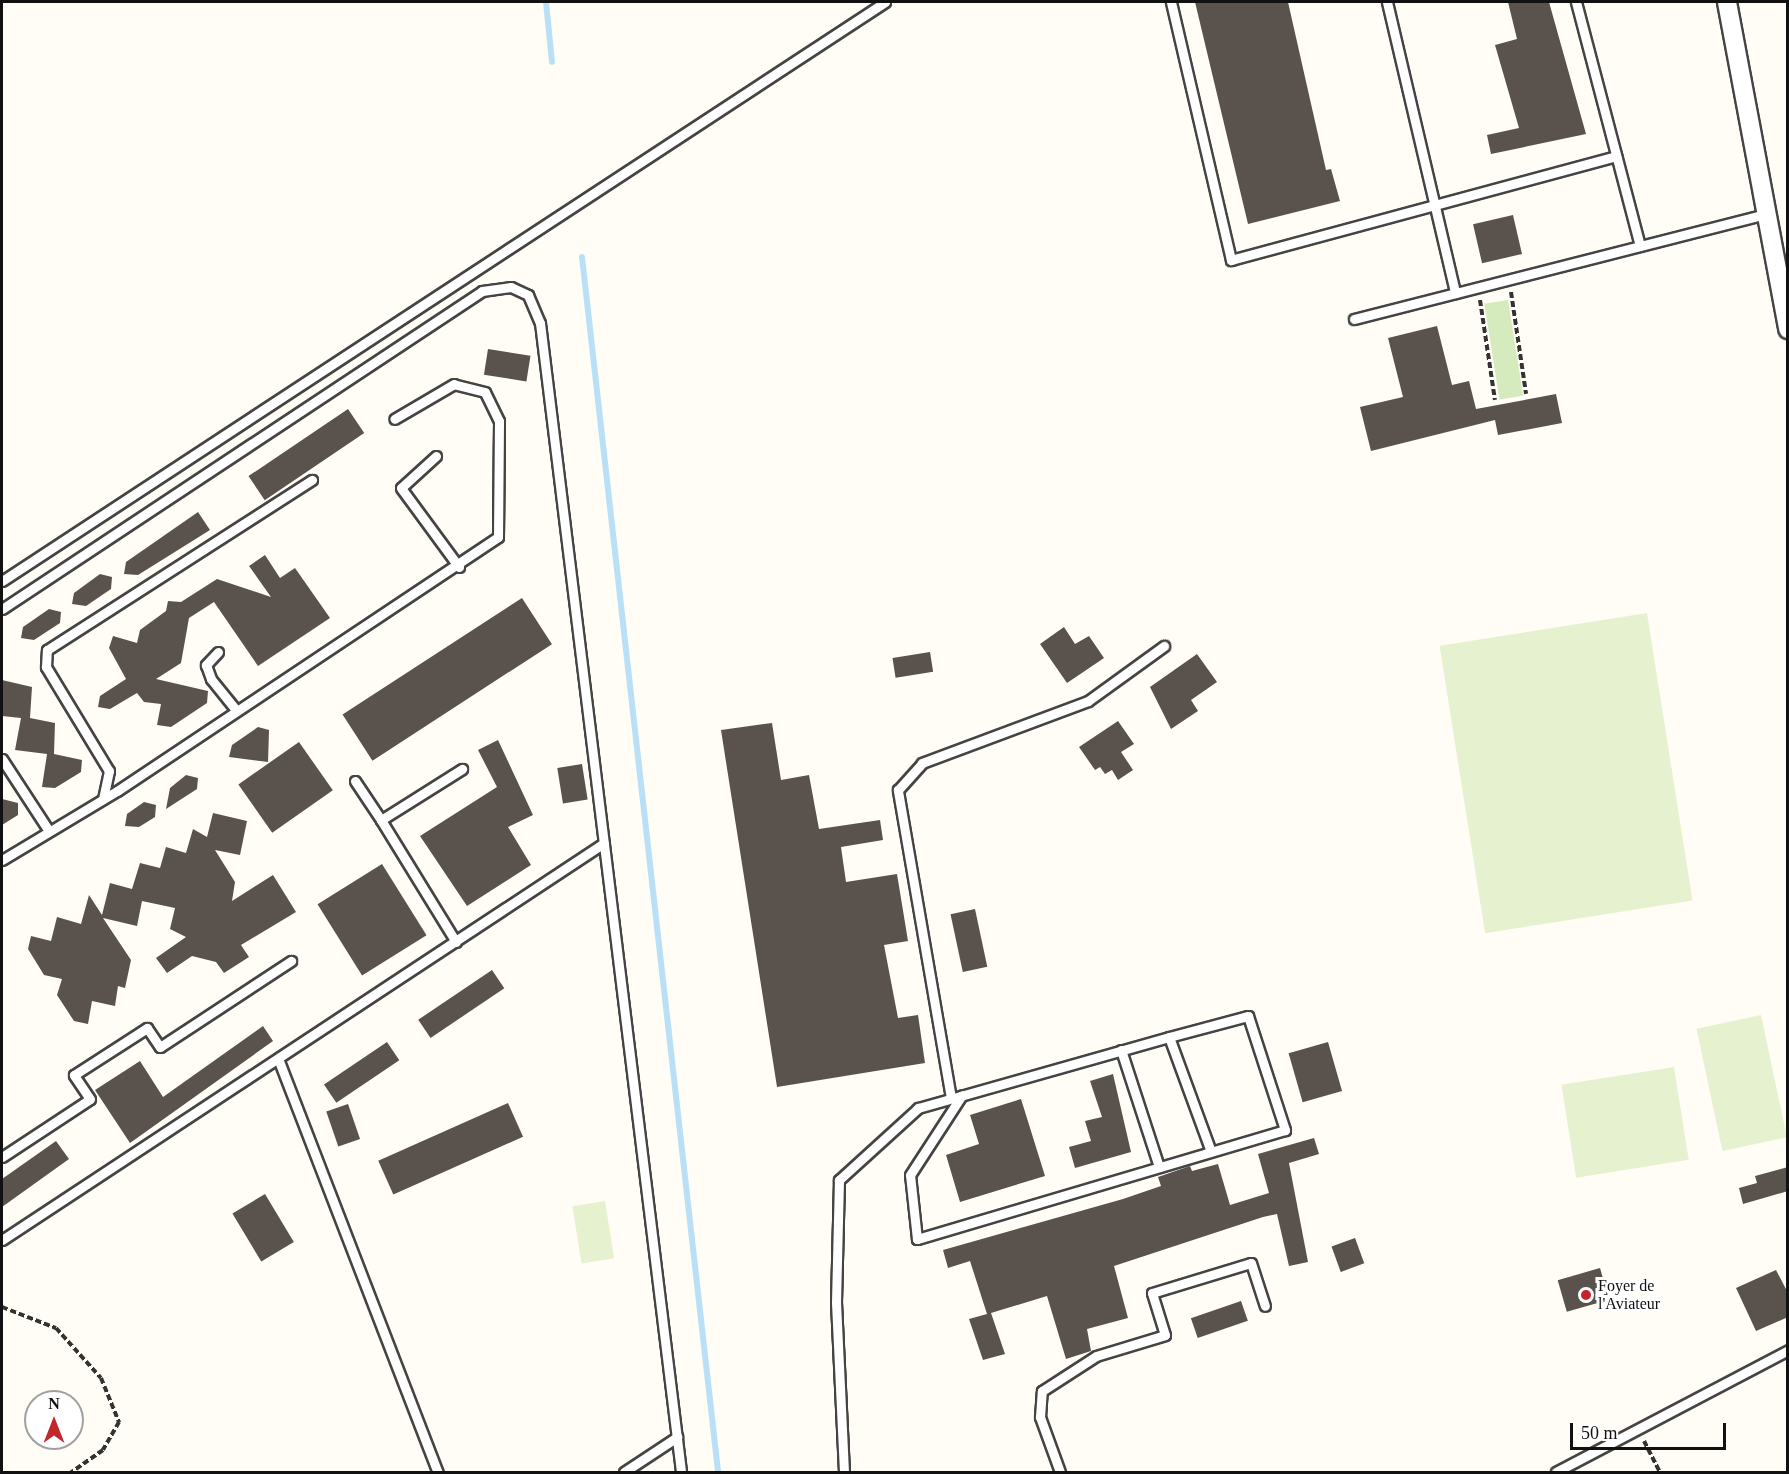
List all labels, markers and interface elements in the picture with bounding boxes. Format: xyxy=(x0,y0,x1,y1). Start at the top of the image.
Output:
place label: Foyer de l'Aviateur xyxy=(1598,1276,1660,1314)
marker: Foyer de l'Aviateur xyxy=(1579,1288,1593,1302)
north arrow xyxy=(24,1390,84,1450)
text: N xyxy=(48,1395,60,1412)
scale bar xyxy=(1573,1411,1729,1449)
text: 50 m xyxy=(1581,1423,1618,1443)

